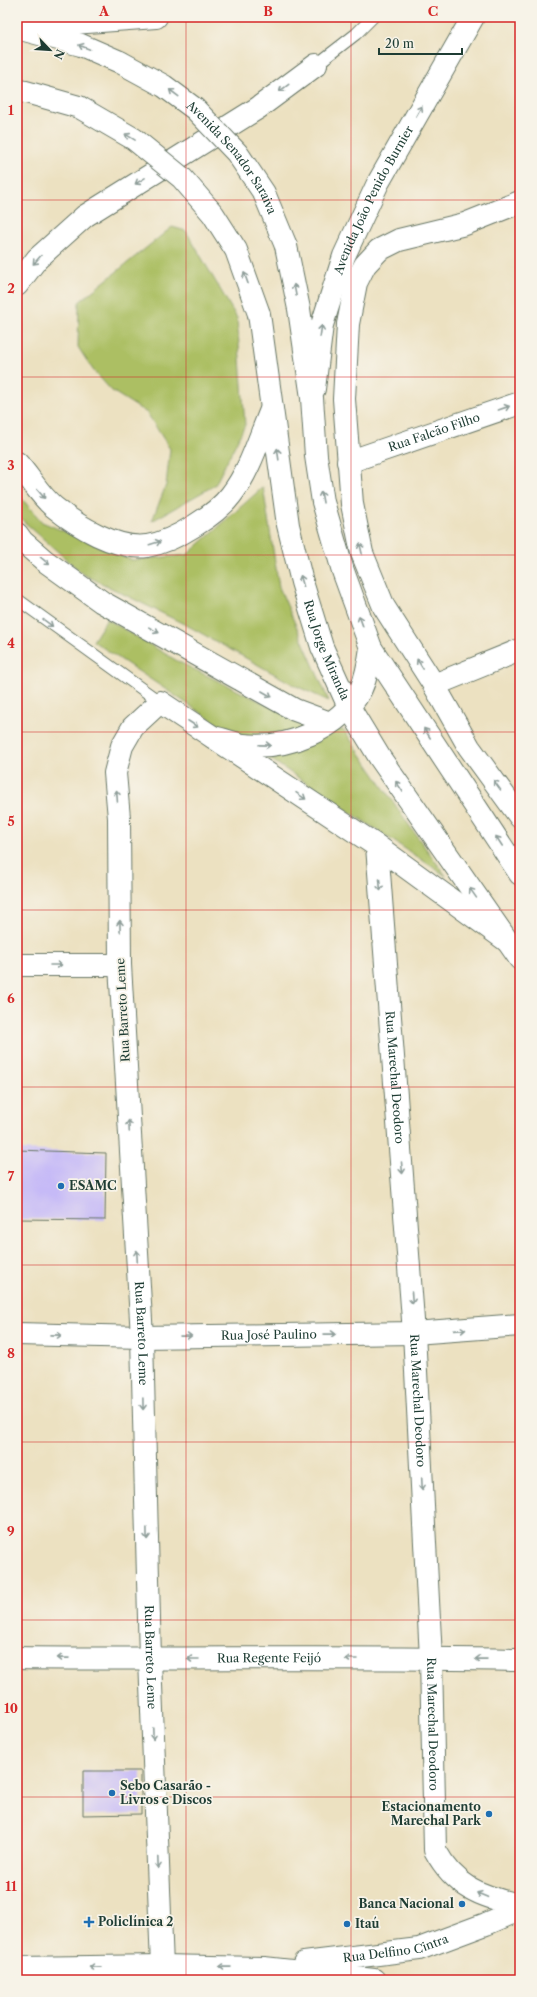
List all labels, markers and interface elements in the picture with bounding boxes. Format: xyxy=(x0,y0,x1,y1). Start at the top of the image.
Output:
text: A xyxy=(98,3,110,19)
text: B xyxy=(263,3,273,19)
text: C xyxy=(428,3,438,19)
north arrow xyxy=(30,30,70,70)
scale bar xyxy=(379,30,462,56)
text: 20 m xyxy=(385,36,414,51)
one-way arrow xyxy=(79,42,91,50)
text: N xyxy=(51,47,67,62)
one-way arrow xyxy=(279,84,290,92)
one-way arrow xyxy=(168,89,179,97)
street label: Avenida Senador Saraiva xyxy=(183,97,280,217)
text: 1 xyxy=(8,102,14,118)
one-way arrow xyxy=(416,105,424,117)
street label: Avenida João Penido Burnier xyxy=(330,123,416,277)
one-way arrow xyxy=(124,132,136,140)
one-way arrow xyxy=(134,178,146,186)
one-way arrow xyxy=(32,255,42,265)
one-way arrow xyxy=(242,271,249,284)
text: 2 xyxy=(7,280,15,296)
one-way arrow xyxy=(291,284,299,297)
one-way arrow xyxy=(318,325,325,338)
one-way arrow xyxy=(498,404,510,412)
street label: Rua Falcão Filho xyxy=(386,409,482,455)
one-way arrow xyxy=(274,448,282,461)
text: 3 xyxy=(7,457,15,473)
one-way arrow xyxy=(37,488,46,499)
one-way arrow xyxy=(318,491,326,504)
one-way arrow xyxy=(149,539,162,546)
one-way arrow xyxy=(357,543,365,556)
one-way arrow xyxy=(39,556,50,565)
one-way arrow xyxy=(298,575,305,588)
street label: Rua Jorge Miranda xyxy=(301,598,353,703)
one-way arrow xyxy=(357,616,365,628)
one-way arrow xyxy=(43,618,54,627)
one-way arrow xyxy=(148,627,160,635)
text: 4 xyxy=(7,635,15,651)
one-way arrow xyxy=(416,659,424,670)
one-way arrow xyxy=(261,691,273,699)
one-way arrow xyxy=(187,720,199,728)
one-way arrow xyxy=(423,728,431,739)
one-way arrow xyxy=(258,741,271,749)
one-way arrow xyxy=(493,780,501,791)
one-way arrow xyxy=(395,781,403,792)
one-way arrow xyxy=(113,790,121,803)
one-way arrow xyxy=(295,792,306,800)
text: 5 xyxy=(7,813,15,829)
one-way arrow xyxy=(494,835,502,847)
one-way arrow xyxy=(376,878,383,891)
one-way arrow xyxy=(469,888,477,899)
one-way arrow xyxy=(116,920,124,933)
street label: Rua Barreto Leme xyxy=(112,957,133,1062)
one-way arrow xyxy=(49,961,62,969)
text: 6 xyxy=(7,990,15,1006)
street label: Rua Marechal Deodoro xyxy=(383,1010,408,1144)
one-way arrow xyxy=(126,1120,133,1133)
one-way arrow xyxy=(398,1161,405,1174)
text: 7 xyxy=(8,1168,15,1184)
place label: ESAMC xyxy=(69,1178,117,1193)
marker: ESAMC xyxy=(56,1181,66,1191)
one-way arrow xyxy=(133,1250,140,1263)
street label: Rua Barreto Leme xyxy=(132,1281,151,1386)
one-way arrow xyxy=(409,1291,416,1304)
street label: Rua José Paulino xyxy=(221,1326,317,1343)
one-way arrow xyxy=(453,1326,466,1333)
one-way arrow xyxy=(323,1330,336,1338)
one-way arrow xyxy=(49,1331,62,1339)
one-way arrow xyxy=(179,1332,192,1340)
street label: Rua Marechal Deodoro xyxy=(407,1334,429,1467)
text: 8 xyxy=(7,1345,15,1361)
one-way arrow xyxy=(140,1397,147,1410)
one-way arrow xyxy=(418,1477,426,1490)
text: 9 xyxy=(7,1523,15,1539)
one-way arrow xyxy=(143,1527,151,1540)
street label: Rua Barreto Leme xyxy=(142,1605,160,1710)
street label: Rua Regente Feijó xyxy=(217,1650,321,1665)
one-way arrow xyxy=(57,1654,70,1662)
one-way arrow xyxy=(187,1655,200,1663)
one-way arrow xyxy=(345,1655,358,1663)
one-way arrow xyxy=(475,1655,488,1663)
street label: Rua Marechal Deodoro xyxy=(424,1657,442,1791)
text: 10 xyxy=(4,1700,18,1716)
one-way arrow xyxy=(149,1727,157,1740)
place label: Sebo Casarão - Livros e Discos xyxy=(120,1778,212,1807)
marker: Sebo Casarão - Livros e Discos xyxy=(107,1788,117,1798)
place label: Estacionamento Marechal Park xyxy=(382,1799,482,1828)
marker: Estacionamento Marechal Park xyxy=(484,1809,494,1819)
one-way arrow xyxy=(154,1856,161,1869)
text: 11 xyxy=(5,1878,17,1894)
one-way arrow xyxy=(477,1891,489,1898)
place label: Banca Nacional xyxy=(358,1896,454,1911)
marker: Banca Nacional xyxy=(457,1899,467,1909)
place label: Policlínica 2 xyxy=(98,1914,173,1929)
marker: Policlínica 2 xyxy=(83,1916,95,1928)
place label: Itaú xyxy=(355,1916,380,1931)
marker: Itaú xyxy=(342,1919,352,1929)
street label: Rua Delfino Cintra xyxy=(342,1931,451,1965)
one-way arrow xyxy=(89,1963,102,1971)
one-way arrow xyxy=(219,1963,232,1971)

